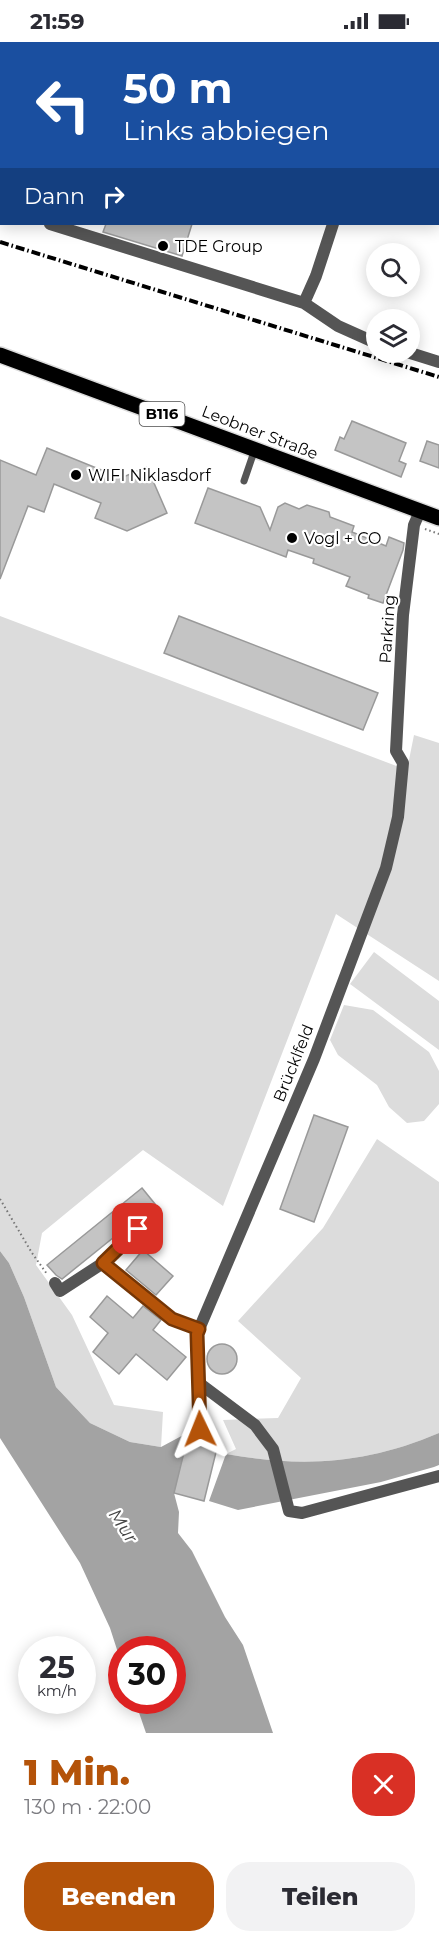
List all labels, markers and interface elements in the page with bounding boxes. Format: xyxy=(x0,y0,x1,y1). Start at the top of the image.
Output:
text: 21:59 xyxy=(30,8,84,35)
text: 50 m xyxy=(123,62,232,114)
icon: left xyxy=(24,66,102,144)
text: Links abbiegen xyxy=(123,114,330,147)
icon: right xyxy=(97,180,130,213)
text: Dann xyxy=(24,183,85,210)
place label: TDE Group xyxy=(175,237,263,256)
marker: TDE Group xyxy=(156,239,170,253)
map controls xyxy=(366,243,420,363)
button: search xyxy=(366,243,420,297)
button: layers xyxy=(366,309,420,363)
road number: B116 xyxy=(140,402,184,426)
street label: Leobner Straße xyxy=(199,402,321,463)
place label: WIFI Niklasdorf xyxy=(88,466,211,485)
marker: WIFI Niklasdorf xyxy=(69,468,83,482)
place label: Vogl + CO xyxy=(304,529,381,548)
marker: Vogl + CO xyxy=(285,531,299,545)
street label: Parkring xyxy=(376,594,399,664)
street label: Brücklfeld xyxy=(269,1022,318,1105)
pin xyxy=(112,1203,163,1254)
icon: arrive xyxy=(121,1212,154,1245)
position arrow xyxy=(168,1397,232,1461)
water label: Mur xyxy=(104,1505,143,1548)
speed limit sign: 30 xyxy=(108,1636,186,1714)
text: 25 xyxy=(39,1649,75,1686)
text: km/h xyxy=(37,1681,77,1700)
text: 1 Min. xyxy=(24,1750,130,1794)
button: close xyxy=(352,1753,415,1816)
text: 130 m · 22:00 xyxy=(24,1795,151,1819)
button: Beenden xyxy=(24,1862,214,1931)
button: Teilen xyxy=(226,1862,415,1931)

